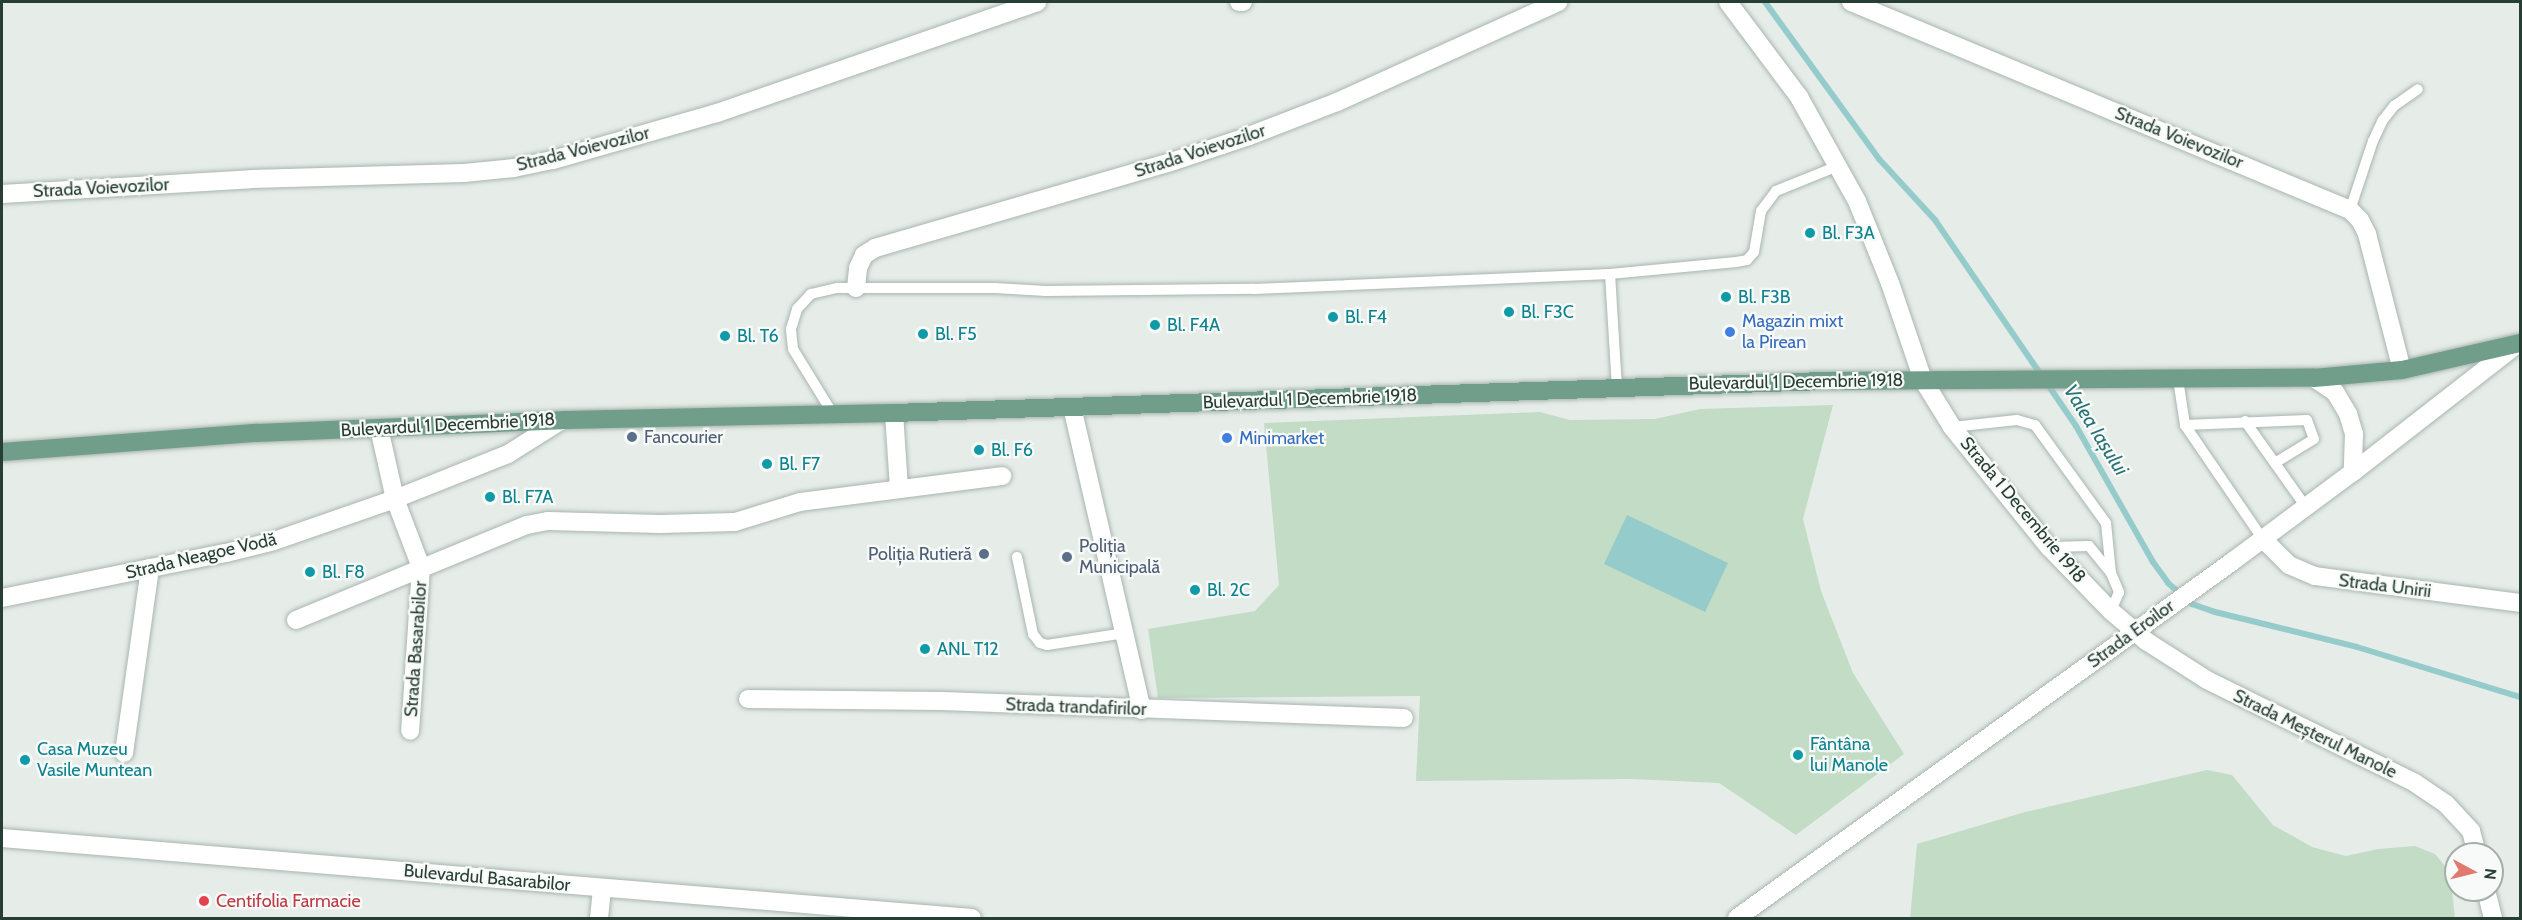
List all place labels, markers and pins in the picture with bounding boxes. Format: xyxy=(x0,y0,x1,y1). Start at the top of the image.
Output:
place label: Bl. F3A xyxy=(1822,222,1875,244)
marker: Bl. F3A xyxy=(1803,226,1817,240)
place label: Bl. F3B xyxy=(1738,286,1791,308)
marker: Bl. F3B xyxy=(1719,290,1733,304)
place label: Bl. F3C xyxy=(1521,301,1574,323)
marker: Bl. F3C xyxy=(1502,305,1516,319)
place label: Bl. F4 xyxy=(1345,306,1387,328)
marker: Bl. F4 xyxy=(1326,310,1340,324)
place label: Magazin mixt la Pirean xyxy=(1742,311,1843,354)
place label: Bl. F4A xyxy=(1167,314,1220,336)
marker: Bl. F4A xyxy=(1148,318,1162,332)
place label: Bl. F5 xyxy=(935,323,977,345)
place label: Bl. T6 xyxy=(737,325,779,347)
marker: Magazin mixt la Pirean xyxy=(1723,325,1737,339)
marker: Bl. F5 xyxy=(916,327,930,341)
marker: Bl. T6 xyxy=(718,329,732,343)
place label: Fancourier xyxy=(644,426,723,448)
place label: Minimarket xyxy=(1239,427,1324,449)
marker: Fancourier xyxy=(625,430,639,444)
marker: Minimarket xyxy=(1220,431,1234,445)
place label: Bl. F6 xyxy=(991,439,1033,461)
marker: Bl. F6 xyxy=(972,443,986,457)
place label: Bl. F7 xyxy=(779,453,820,475)
marker: Bl. F7 xyxy=(760,457,774,471)
place label: Bl. F7A xyxy=(502,486,553,508)
marker: Bl. F7A xyxy=(483,490,497,504)
place label: Poliția Municipală xyxy=(1079,536,1160,578)
place label: Poliția Rutieră xyxy=(868,543,972,565)
marker: Poliția Rutieră xyxy=(977,547,991,561)
marker: Poliția Municipală xyxy=(1060,550,1074,564)
place label: Bl. F8 xyxy=(322,561,365,583)
marker: Bl. F8 xyxy=(303,565,317,579)
place label: Bl. 2C xyxy=(1207,579,1250,601)
marker: Bl. 2C xyxy=(1188,583,1202,597)
place label: ANL T12 xyxy=(937,638,999,660)
marker: ANL T12 xyxy=(918,642,932,656)
place label: Fântâna lui Manole xyxy=(1810,734,1888,777)
place label: Casa Muzeu Vasile Muntean xyxy=(37,739,152,782)
marker: Fântâna lui Manole xyxy=(1791,748,1805,762)
marker: Casa Muzeu Vasile Muntean xyxy=(18,753,32,767)
place label: Centifolia Farmacie xyxy=(216,890,361,912)
marker: Centifolia Farmacie xyxy=(197,894,211,908)

